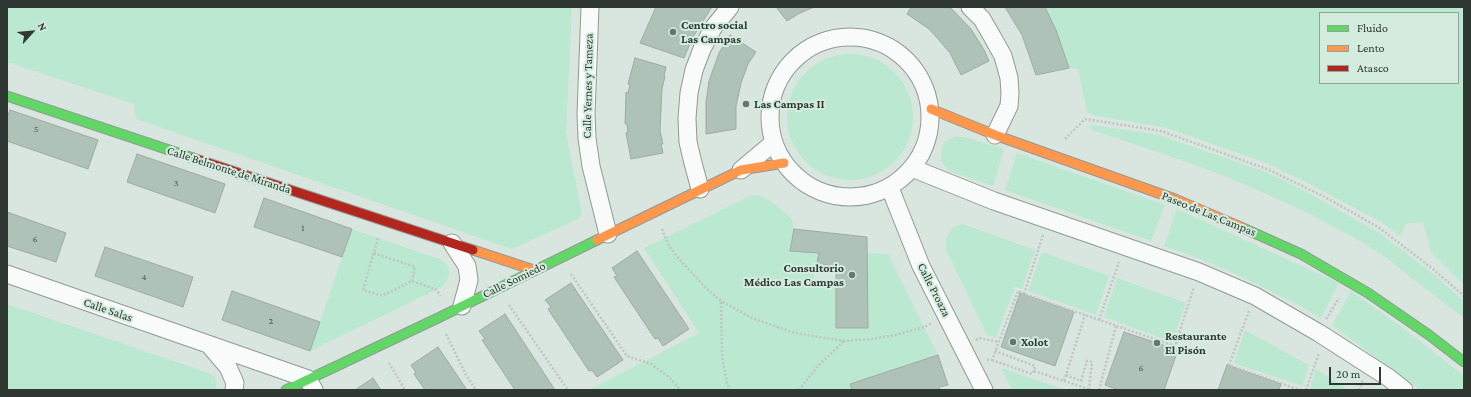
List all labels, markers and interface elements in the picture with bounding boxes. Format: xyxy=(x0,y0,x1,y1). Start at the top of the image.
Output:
north arrow xyxy=(12,12,52,52)
legend xyxy=(1319,12,1459,84)
place label: Centro social Las Campas xyxy=(681,18,747,46)
text: N xyxy=(36,20,50,33)
text: Fluido xyxy=(1357,21,1388,35)
marker: Centro social Las Campas xyxy=(668,27,678,37)
street label: Calle Yernes y Tameza xyxy=(580,33,596,139)
text: Lento xyxy=(1357,41,1385,55)
text: Atasco xyxy=(1357,61,1389,75)
place label: Las Campas II xyxy=(754,97,824,111)
marker: Las Campas II xyxy=(741,99,751,109)
house number: 5 xyxy=(34,123,38,135)
street label: Calle Belmonte de Miranda xyxy=(165,143,293,197)
house number: 3 xyxy=(174,177,178,189)
street label: Paseo de Las Campas xyxy=(1160,188,1258,240)
house number: 1 xyxy=(301,222,305,234)
house number: 6 xyxy=(32,233,38,245)
street label: Calle Somiedo xyxy=(480,259,548,301)
place label: Consultorio Médico Las Campas xyxy=(744,261,844,289)
street label: Calle Proaza xyxy=(914,261,954,319)
marker: Consultorio Médico Las Campas xyxy=(847,270,857,280)
house number: 4 xyxy=(141,271,147,283)
street label: Calle Salas xyxy=(82,295,134,325)
house number: 2 xyxy=(269,315,273,327)
place label: Restaurante El Pisón xyxy=(1165,329,1227,357)
place label: Xolot xyxy=(1021,335,1048,349)
marker: Xolot xyxy=(1008,337,1018,347)
marker: Restaurante El Pisón xyxy=(1152,338,1162,348)
scale bar xyxy=(1331,359,1383,385)
house number: 6 xyxy=(1138,362,1144,374)
text: 20 m xyxy=(1336,367,1360,381)

